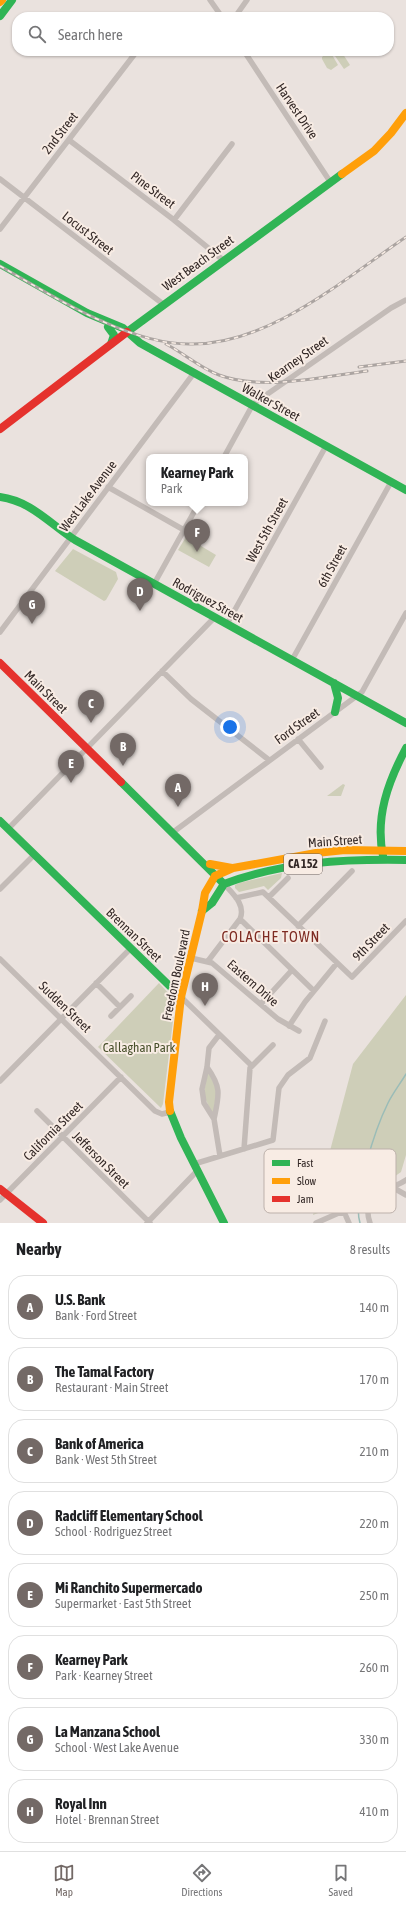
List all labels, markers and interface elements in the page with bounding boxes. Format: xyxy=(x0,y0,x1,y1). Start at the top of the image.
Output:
search box xyxy=(12,12,394,56)
icon: search xyxy=(26,23,48,45)
text: Search here xyxy=(58,26,123,43)
street label: Harvest Drive xyxy=(273,80,321,142)
street label: 2nd Street xyxy=(39,109,81,157)
street label: Pine Street xyxy=(128,168,178,212)
street label: Locust Street xyxy=(59,208,117,258)
street label: West Beach Street xyxy=(159,232,237,294)
street label: Kearney Street xyxy=(265,333,331,385)
street label: Walker Street xyxy=(239,380,303,424)
popup xyxy=(146,454,248,506)
street label: West Lake Avenue xyxy=(56,457,120,535)
text: Kearney Park xyxy=(161,464,233,481)
text: Park xyxy=(161,481,182,496)
street label: West 5th Street xyxy=(243,495,291,565)
pin: F xyxy=(184,519,210,552)
street label: 6th Street xyxy=(314,542,350,590)
street label: Rodriguez Street xyxy=(170,574,246,626)
pin: D xyxy=(127,578,153,611)
pin: G xyxy=(19,591,45,624)
street label: Main Street xyxy=(21,667,71,717)
pin: C xyxy=(78,690,104,723)
street label: Ford Street xyxy=(272,705,322,747)
your location xyxy=(220,717,240,737)
pin: B xyxy=(110,733,136,766)
pin: E xyxy=(58,750,84,783)
pin: A xyxy=(165,774,191,807)
street label: Main Street xyxy=(307,832,363,850)
road number: CA 152 xyxy=(284,854,322,874)
street label: Brennan Street xyxy=(103,905,165,965)
street label: 9th Street xyxy=(349,920,393,964)
street label: Freedom Boulevard xyxy=(159,928,193,1022)
district label: COLACHE TOWN xyxy=(222,928,320,945)
street label: Eastern Drive xyxy=(224,957,282,1009)
pin: H xyxy=(192,973,218,1006)
street label: Sudden Street xyxy=(36,978,94,1036)
park label: Callaghan Park xyxy=(103,1040,176,1055)
street label: California Street xyxy=(20,1098,86,1164)
street label: Jefferson Street xyxy=(69,1128,133,1192)
legend xyxy=(264,1149,396,1213)
text: Fast xyxy=(297,1157,313,1169)
text: Slow xyxy=(297,1175,316,1187)
text: Jam xyxy=(297,1193,314,1205)
text: Nearby xyxy=(16,1239,62,1259)
text: 8 results xyxy=(350,1242,390,1257)
text: U.S. Bank xyxy=(55,1291,105,1308)
text: A xyxy=(27,1300,33,1315)
text: 140 m xyxy=(360,1300,389,1315)
text: Bank · Ford Street xyxy=(55,1308,137,1323)
text: The Tamal Factory xyxy=(55,1363,154,1380)
text: B xyxy=(27,1372,33,1387)
text: 170 m xyxy=(360,1372,389,1387)
text: Restaurant · Main Street xyxy=(55,1380,168,1395)
text: Bank of America xyxy=(55,1435,144,1452)
text: C xyxy=(27,1444,33,1459)
text: 210 m xyxy=(360,1444,389,1459)
text: Bank · West 5th Street xyxy=(55,1452,157,1467)
text: Radcliff Elementary School xyxy=(55,1507,203,1524)
text: D xyxy=(26,1516,34,1531)
text: 220 m xyxy=(360,1516,389,1531)
text: School · Rodriguez Street xyxy=(55,1524,172,1539)
text: Mi Ranchito Supermercado xyxy=(55,1579,202,1596)
text: E xyxy=(27,1588,33,1603)
text: 250 m xyxy=(360,1588,389,1603)
text: Supermarket · East 5th Street xyxy=(55,1596,192,1611)
text: Kearney Park xyxy=(55,1651,127,1668)
text: F xyxy=(27,1660,33,1675)
text: 260 m xyxy=(360,1660,389,1675)
text: Park · Kearney Street xyxy=(55,1668,153,1683)
text: La Manzana School xyxy=(55,1723,160,1740)
text: G xyxy=(27,1732,33,1747)
text: 330 m xyxy=(360,1732,389,1747)
text: School · West Lake Avenue xyxy=(55,1740,179,1755)
text: Royal Inn xyxy=(55,1795,107,1812)
text: H xyxy=(26,1804,34,1819)
text: 410 m xyxy=(360,1804,389,1819)
text: Hotel · Brennan Street xyxy=(55,1812,159,1827)
tab: Map xyxy=(53,1862,75,1898)
tab: Directions xyxy=(181,1862,222,1898)
tab: Saved xyxy=(329,1862,353,1898)

